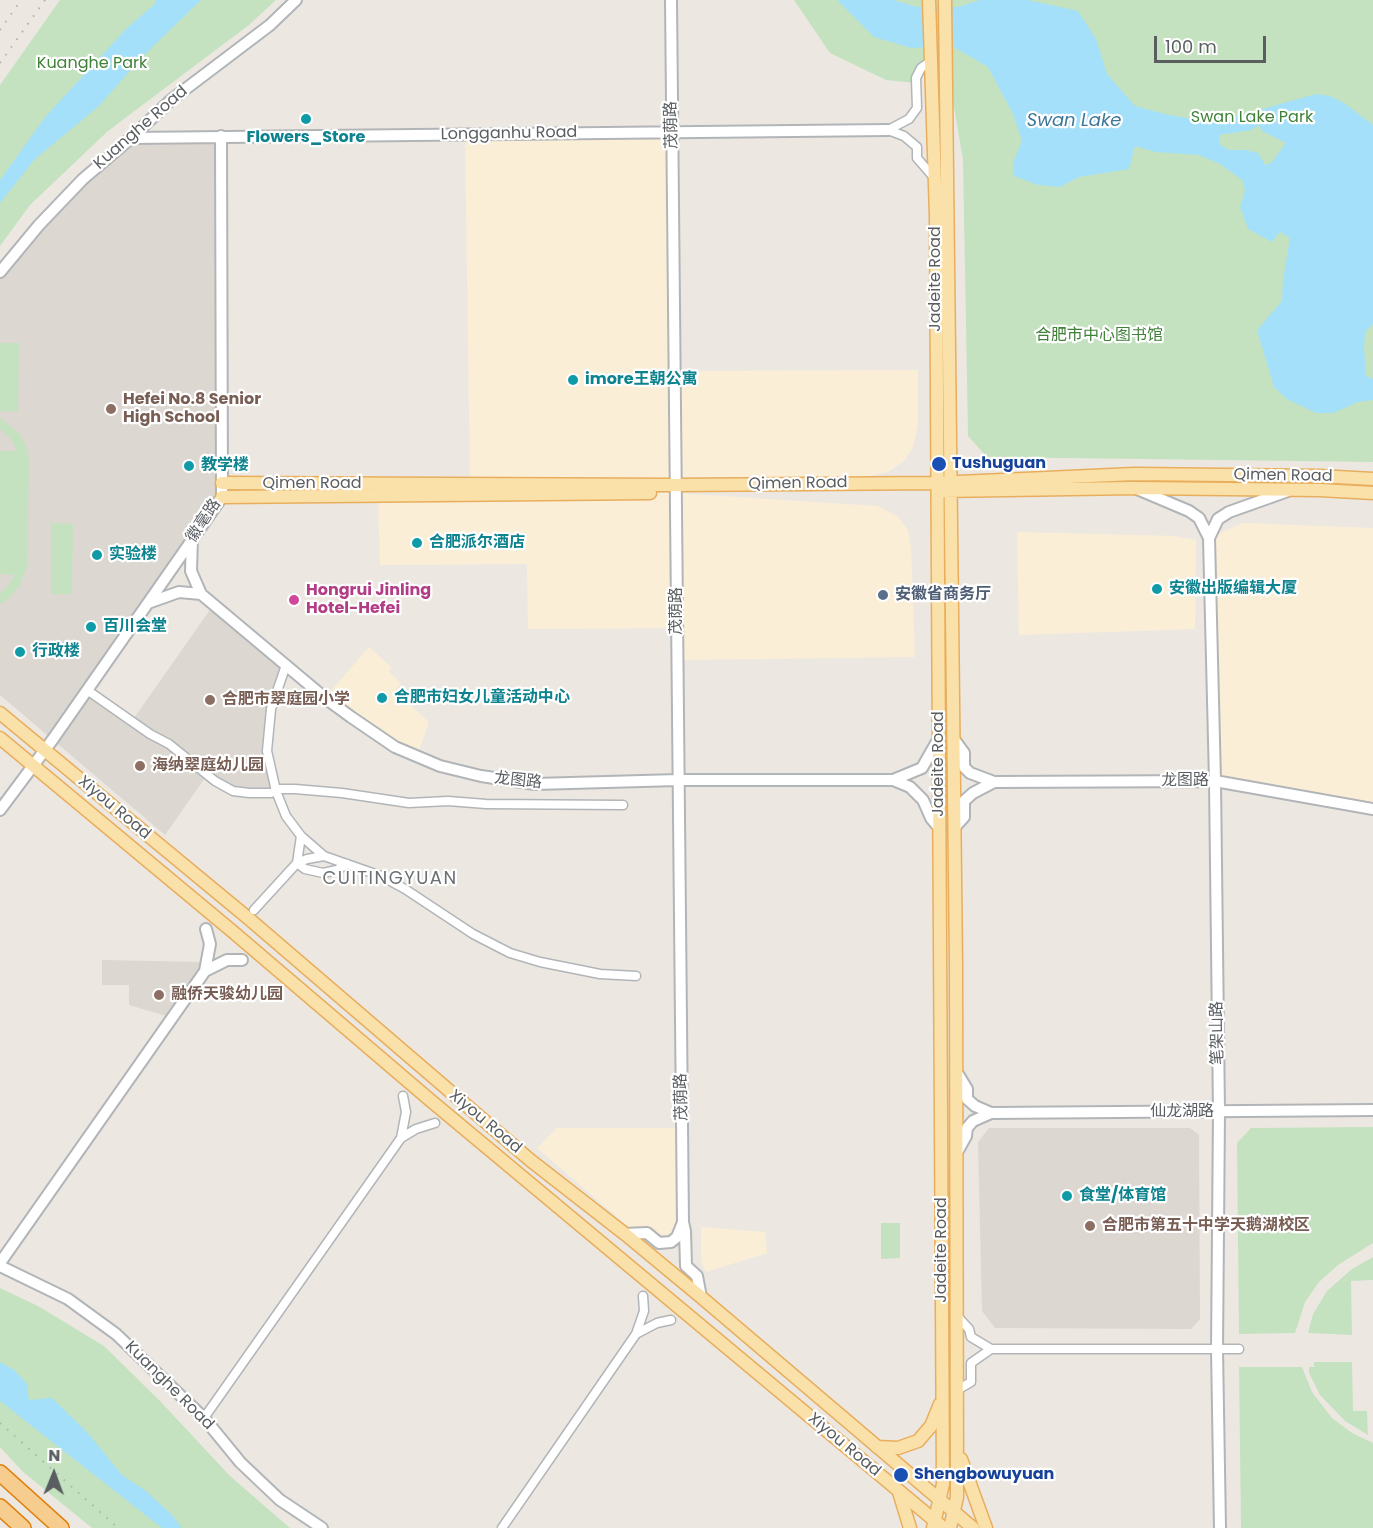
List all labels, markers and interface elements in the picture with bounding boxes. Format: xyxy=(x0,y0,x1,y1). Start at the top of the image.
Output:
scale bar xyxy=(1157,24,1270,62)
text: 100 m xyxy=(1165,34,1217,59)
park label: Kuanghe Park xyxy=(37,54,147,74)
street label: Kuanghe Road xyxy=(90,82,192,174)
street label: 茂荫路 xyxy=(662,101,682,149)
park label: Swan Lake Park xyxy=(1191,108,1313,128)
water label: Swan Lake xyxy=(1027,110,1121,132)
marker: Flowers_Store xyxy=(299,112,313,126)
street label: Longganhu Road xyxy=(441,123,577,145)
place label: Flowers_Store xyxy=(247,128,365,148)
street label: Jadeite Road xyxy=(926,226,946,332)
park label: 合肥市中心图书馆 xyxy=(1035,326,1163,346)
place label: imore王朝公寓 xyxy=(585,370,698,390)
marker: imore王朝公寓 xyxy=(566,373,580,387)
place label: Hefei No.8 Senior High School xyxy=(123,390,261,428)
marker: Hefei No.8 Senior High School xyxy=(104,402,118,416)
place label: Tushuguan xyxy=(952,454,1046,474)
marker: Tushuguan xyxy=(930,455,948,473)
place label: 教学楼 xyxy=(201,456,249,476)
marker: 教学楼 xyxy=(182,459,196,473)
street label: Qimen Road xyxy=(1233,466,1333,486)
street label: Qimen Road xyxy=(262,474,362,494)
street label: Qimen Road xyxy=(748,474,848,494)
street label: 徽毫路 xyxy=(183,496,225,546)
place label: 合肥派尔酒店 xyxy=(429,533,525,553)
marker: 合肥派尔酒店 xyxy=(410,536,424,550)
place label: 实验楼 xyxy=(109,545,157,565)
marker: 实验楼 xyxy=(90,548,104,562)
place label: 安徽出版编辑大厦 xyxy=(1169,579,1297,599)
place label: Hongrui Jinling Hotel-Hefei xyxy=(306,581,431,619)
marker: 安徽出版编辑大厦 xyxy=(1150,582,1164,596)
place label: 安徽省商务厅 xyxy=(895,585,991,605)
street label: 茂荫路 xyxy=(667,587,687,635)
marker: 安徽省商务厅 xyxy=(876,588,890,602)
marker: Hongrui Jinling Hotel-Hefei xyxy=(287,593,301,607)
place label: 百川会堂 xyxy=(103,617,167,637)
marker: 百川会堂 xyxy=(84,620,98,634)
place label: 行政楼 xyxy=(32,642,80,662)
marker: 行政楼 xyxy=(13,645,27,659)
place label: 合肥市妇女儿童活动中心 xyxy=(394,688,570,708)
place label: 合肥市翠庭园小学 xyxy=(222,690,350,710)
marker: 合肥市妇女儿童活动中心 xyxy=(375,691,389,705)
marker: 合肥市翠庭园小学 xyxy=(203,693,217,707)
street label: Jadeite Road xyxy=(929,711,949,817)
place label: 海纳翠庭幼儿园 xyxy=(152,756,264,776)
marker: 海纳翠庭幼儿园 xyxy=(133,759,147,773)
street label: 龙图路 xyxy=(493,769,543,793)
street label: 龙图路 xyxy=(1161,771,1209,791)
street label: Xiyou Road xyxy=(74,772,154,844)
district label: CUITINGYUAN xyxy=(322,868,458,890)
place label: 融侨天骏幼儿园 xyxy=(171,985,283,1005)
marker: 融侨天骏幼儿园 xyxy=(152,988,166,1002)
street label: 笔架山路 xyxy=(1208,1001,1228,1065)
street label: 茂荫路 xyxy=(672,1073,692,1121)
street label: Xiyou Road xyxy=(445,1086,525,1158)
street label: 仙龙湖路 xyxy=(1150,1102,1214,1122)
place label: 食堂/体育馆 xyxy=(1079,1186,1166,1206)
marker: 食堂/体育馆 xyxy=(1060,1189,1074,1203)
street label: Jadeite Road xyxy=(932,1197,952,1303)
place label: 合肥市第五十中学天鹅湖校区 xyxy=(1102,1216,1310,1236)
marker: 合肥市第五十中学天鹅湖校区 xyxy=(1083,1219,1097,1233)
street label: Kuanghe Road xyxy=(121,1338,217,1434)
street label: Xiyou Road xyxy=(804,1409,884,1481)
north arrow xyxy=(24,1444,84,1504)
text: N xyxy=(48,1444,61,1467)
place label: Shengbowuyuan xyxy=(914,1465,1054,1485)
marker: Shengbowuyuan xyxy=(892,1466,910,1484)

